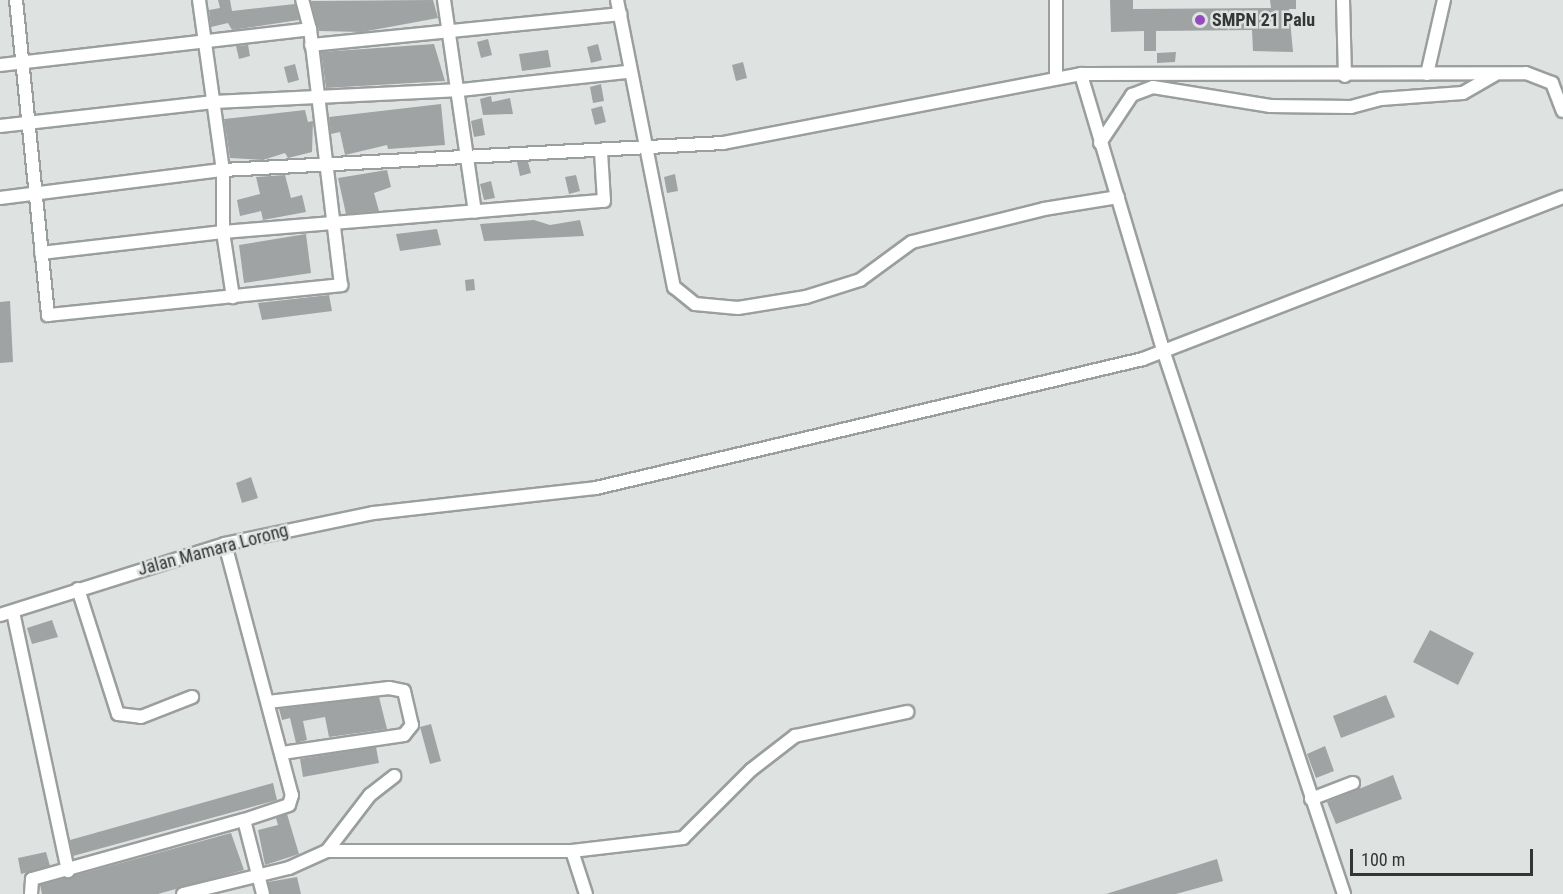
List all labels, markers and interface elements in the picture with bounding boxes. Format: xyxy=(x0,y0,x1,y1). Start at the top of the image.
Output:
place label: SMPN 21 Palu xyxy=(1212,9,1315,31)
marker: SMPN 21 Palu xyxy=(1193,13,1207,27)
street label: Jalan Mamara Lorong xyxy=(135,520,291,580)
scale bar xyxy=(1353,837,1536,875)
text: 100 m xyxy=(1361,849,1405,870)

